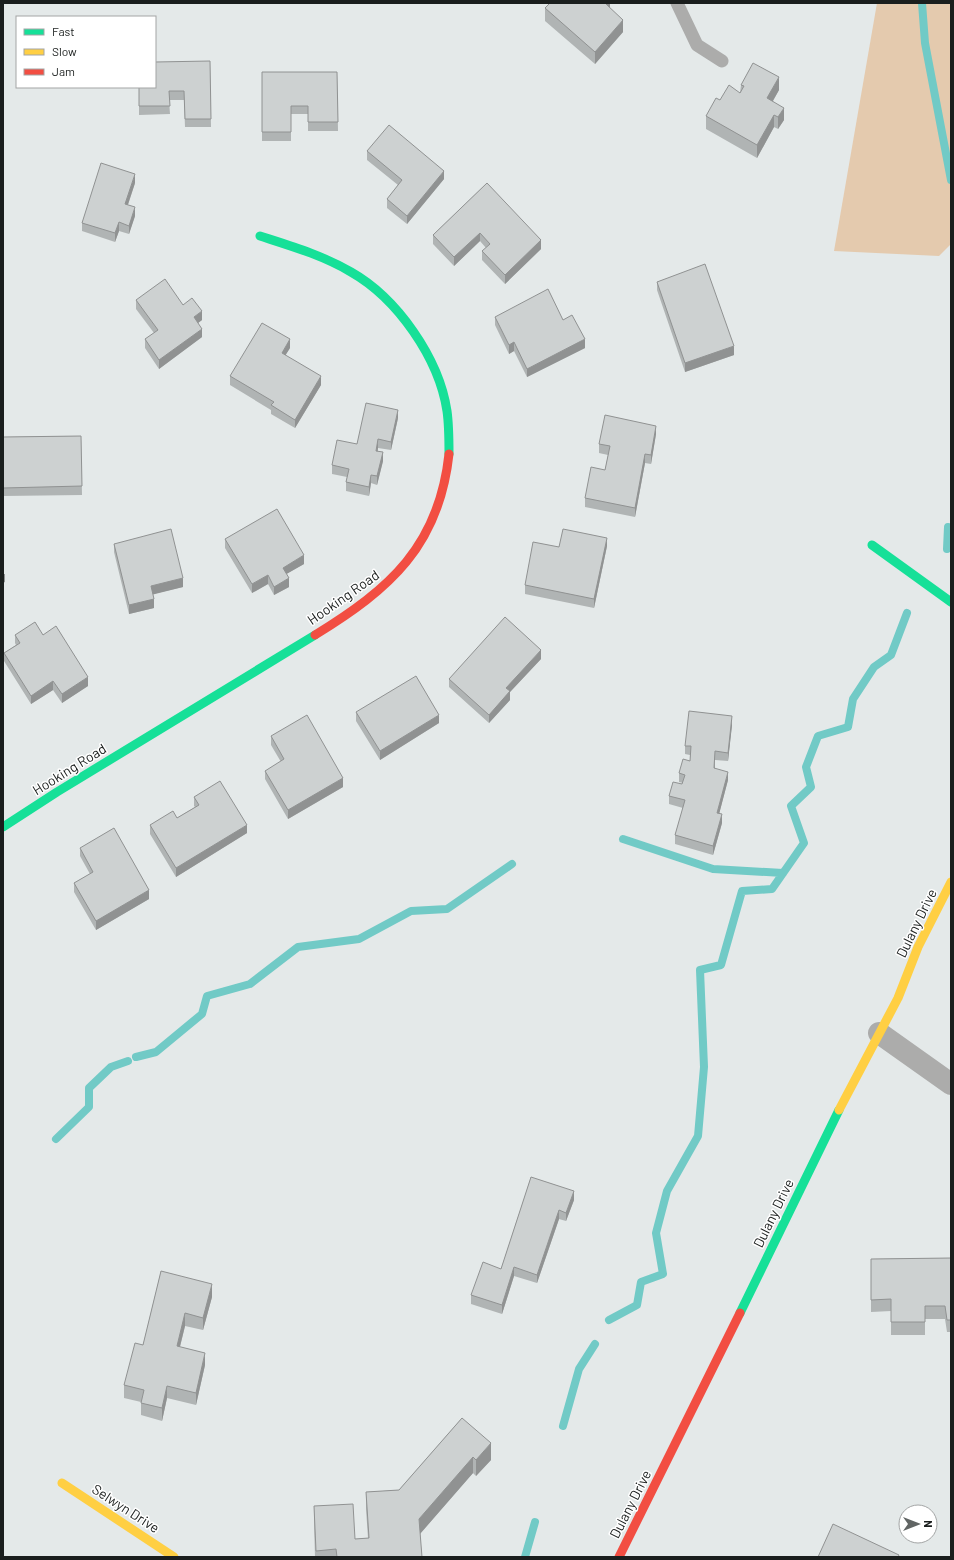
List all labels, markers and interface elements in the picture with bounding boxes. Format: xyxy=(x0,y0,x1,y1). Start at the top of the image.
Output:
legend xyxy=(16,16,156,88)
text: Fast xyxy=(52,24,75,38)
text: Slow xyxy=(52,44,77,58)
text: Jam xyxy=(52,64,75,78)
street label: Hooking Road xyxy=(304,566,382,628)
street label: Hooking Road xyxy=(29,740,109,798)
street label: Dulany Drive xyxy=(892,886,940,960)
street label: Dulany Drive xyxy=(749,1176,797,1250)
street label: Dulany Drive xyxy=(606,1467,654,1541)
street label: Selwyn Drive xyxy=(89,1480,163,1536)
north arrow xyxy=(898,1504,938,1544)
text: N xyxy=(922,1520,935,1528)

